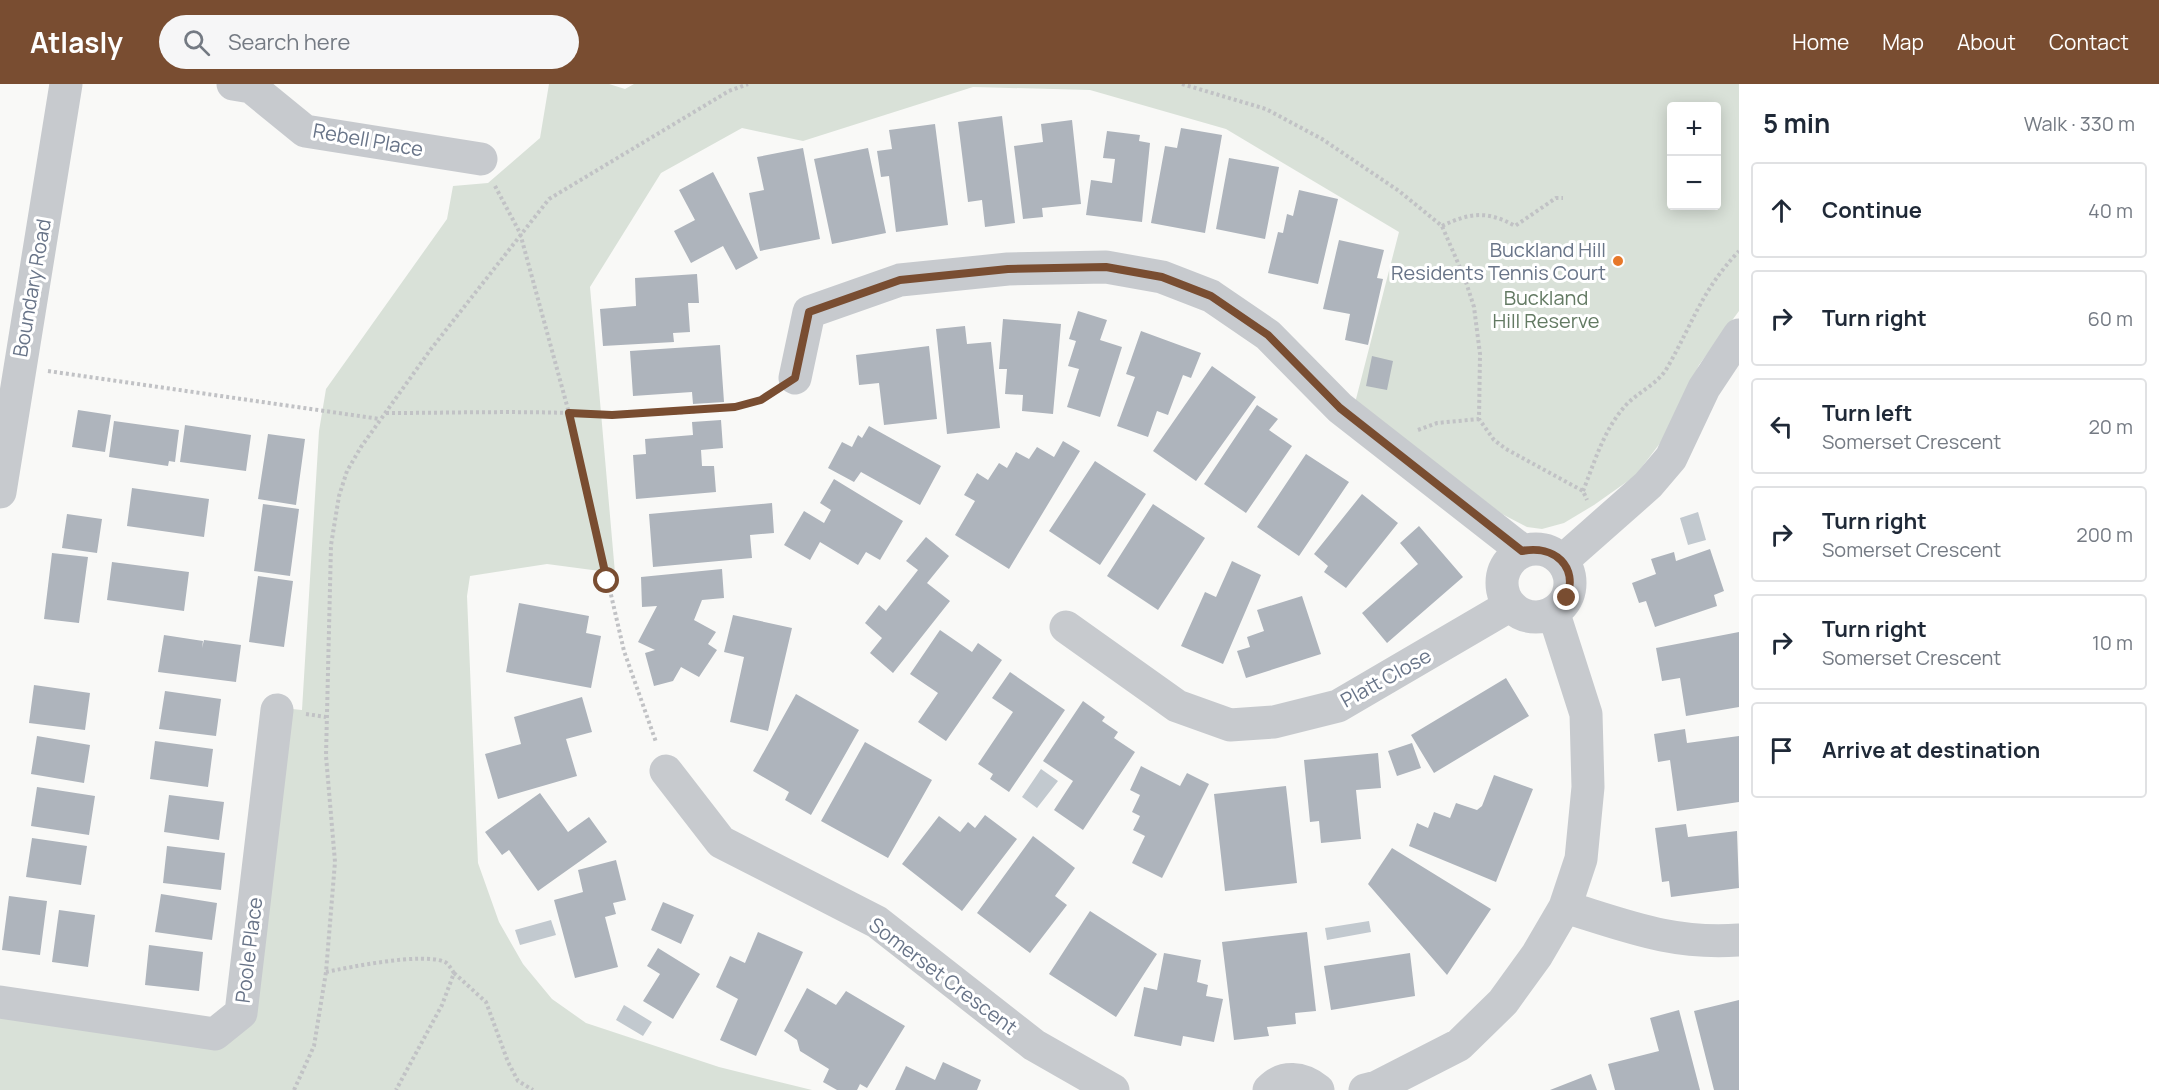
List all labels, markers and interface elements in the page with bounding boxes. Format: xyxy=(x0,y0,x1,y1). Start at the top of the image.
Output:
search box xyxy=(159,15,579,69)
text: Atlasly xyxy=(30,23,123,61)
icon: search xyxy=(180,26,213,59)
text: Search here xyxy=(228,27,350,57)
text: Home xyxy=(1792,28,1849,56)
text: Map xyxy=(1882,28,1924,56)
text: About xyxy=(1957,28,2016,56)
text: Contact xyxy=(2049,28,2129,56)
map controls xyxy=(1667,102,1721,210)
button: + xyxy=(1667,102,1721,156)
text: 5 min xyxy=(1763,105,1830,141)
text: Walk · 330 m xyxy=(2024,110,2135,137)
street label: Rebell Place xyxy=(311,117,425,162)
button: − xyxy=(1667,156,1721,210)
icon: ahead xyxy=(1765,194,1798,227)
text: Continue xyxy=(1822,195,1922,225)
text: 40 m xyxy=(2088,197,2133,224)
street label: Boundary Road xyxy=(6,217,57,359)
place label: Buckland Hill Residents Tennis Court xyxy=(1391,236,1606,286)
marker: Buckland Hill Residents Tennis Court xyxy=(1611,254,1625,268)
park label: Buckland Hill Reserve xyxy=(1493,284,1599,334)
icon: right xyxy=(1765,302,1798,335)
text: Turn right xyxy=(1822,303,1927,333)
text: 60 m xyxy=(2087,305,2133,332)
text: Turn left xyxy=(1822,398,1912,428)
icon: left xyxy=(1765,410,1798,443)
text: 20 m xyxy=(2088,413,2133,440)
text: Somerset Crescent xyxy=(1822,428,2001,455)
text: Turn right xyxy=(1822,506,1927,536)
icon: right xyxy=(1765,518,1798,551)
text: 200 m xyxy=(2076,521,2133,548)
text: Somerset Crescent xyxy=(1822,536,2001,563)
route start xyxy=(593,567,619,593)
route end xyxy=(1553,584,1579,610)
text: Turn right xyxy=(1822,614,1927,644)
icon: right xyxy=(1765,626,1798,659)
text: 10 m xyxy=(2092,629,2133,656)
street label: Platt Close xyxy=(1336,642,1436,714)
text: Somerset Crescent xyxy=(1822,644,2001,671)
icon: arrive xyxy=(1765,734,1798,767)
text: Arrive at destination xyxy=(1822,735,2040,765)
street label: Poole Place xyxy=(229,896,268,1004)
street label: Somerset Crescent xyxy=(864,911,1023,1040)

